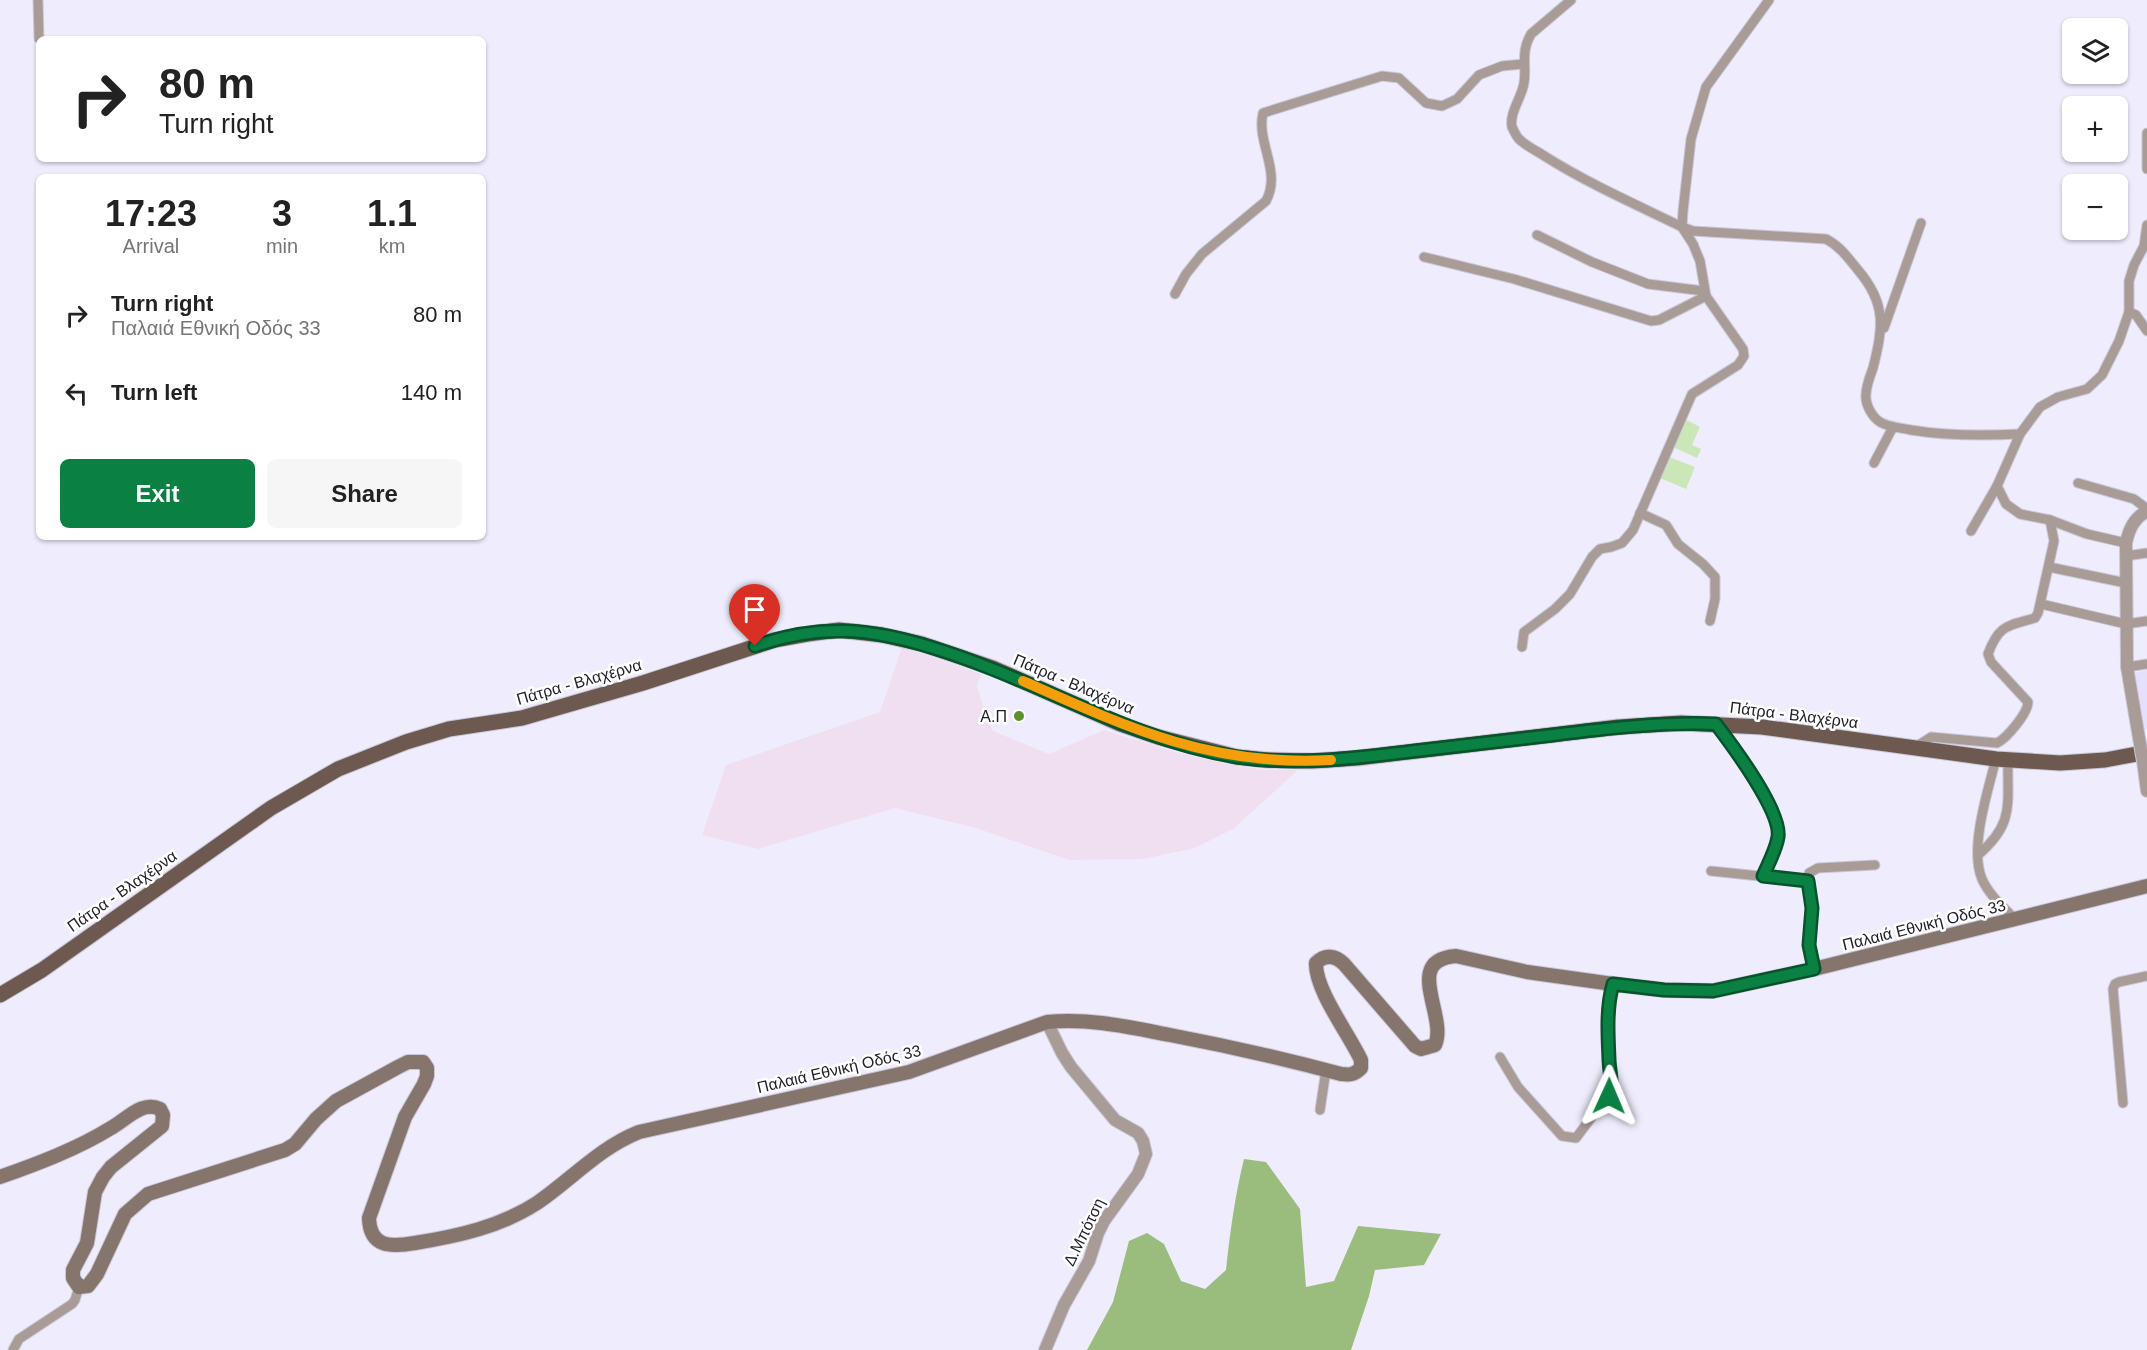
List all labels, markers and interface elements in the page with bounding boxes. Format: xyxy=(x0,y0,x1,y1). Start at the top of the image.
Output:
map controls xyxy=(2062,18,2128,240)
button: layers xyxy=(2062,18,2128,84)
icon: right xyxy=(60,60,138,138)
text: 80 m xyxy=(159,60,255,107)
button: + xyxy=(2062,96,2128,162)
text: Turn right xyxy=(159,109,274,139)
button: − xyxy=(2062,174,2128,240)
text: 17:23 xyxy=(105,193,197,234)
text: 3 xyxy=(272,193,292,234)
text: 1.1 xyxy=(367,193,417,234)
text: Arrival xyxy=(123,235,179,257)
text: min xyxy=(266,235,298,257)
text: km xyxy=(379,235,405,257)
text: Turn right xyxy=(111,291,213,316)
icon: right xyxy=(60,299,93,332)
text: 80 m xyxy=(413,302,462,327)
text: Παλαιά Εθνική Οδός 33 xyxy=(111,317,321,339)
icon: left xyxy=(60,377,93,410)
text: Turn left xyxy=(111,380,197,405)
text: 140 m xyxy=(401,380,462,405)
button: Exit xyxy=(60,459,255,528)
button: Share xyxy=(267,459,462,528)
pin xyxy=(729,584,780,646)
icon: arrive xyxy=(738,593,771,626)
street label: Πάτρα - Βλαχέρνα xyxy=(1011,651,1137,717)
street label: Πάτρα - Βλαχέρνα xyxy=(515,656,643,708)
street label: Πάτρα - Βλαχέρνα xyxy=(1729,699,1859,731)
place label: Α.Π xyxy=(980,708,1007,725)
marker: Α.Π xyxy=(1012,709,1026,723)
street label: Πάτρα - Βλαχέρνα xyxy=(64,847,180,935)
street label: Παλαιά Εθνική Οδός 33 xyxy=(1841,896,2008,954)
street label: Παλαιά Εθνική Οδός 33 xyxy=(755,1042,923,1096)
position arrow xyxy=(1577,1064,1641,1128)
street label: Δ.Μπότση xyxy=(1060,1195,1108,1269)

